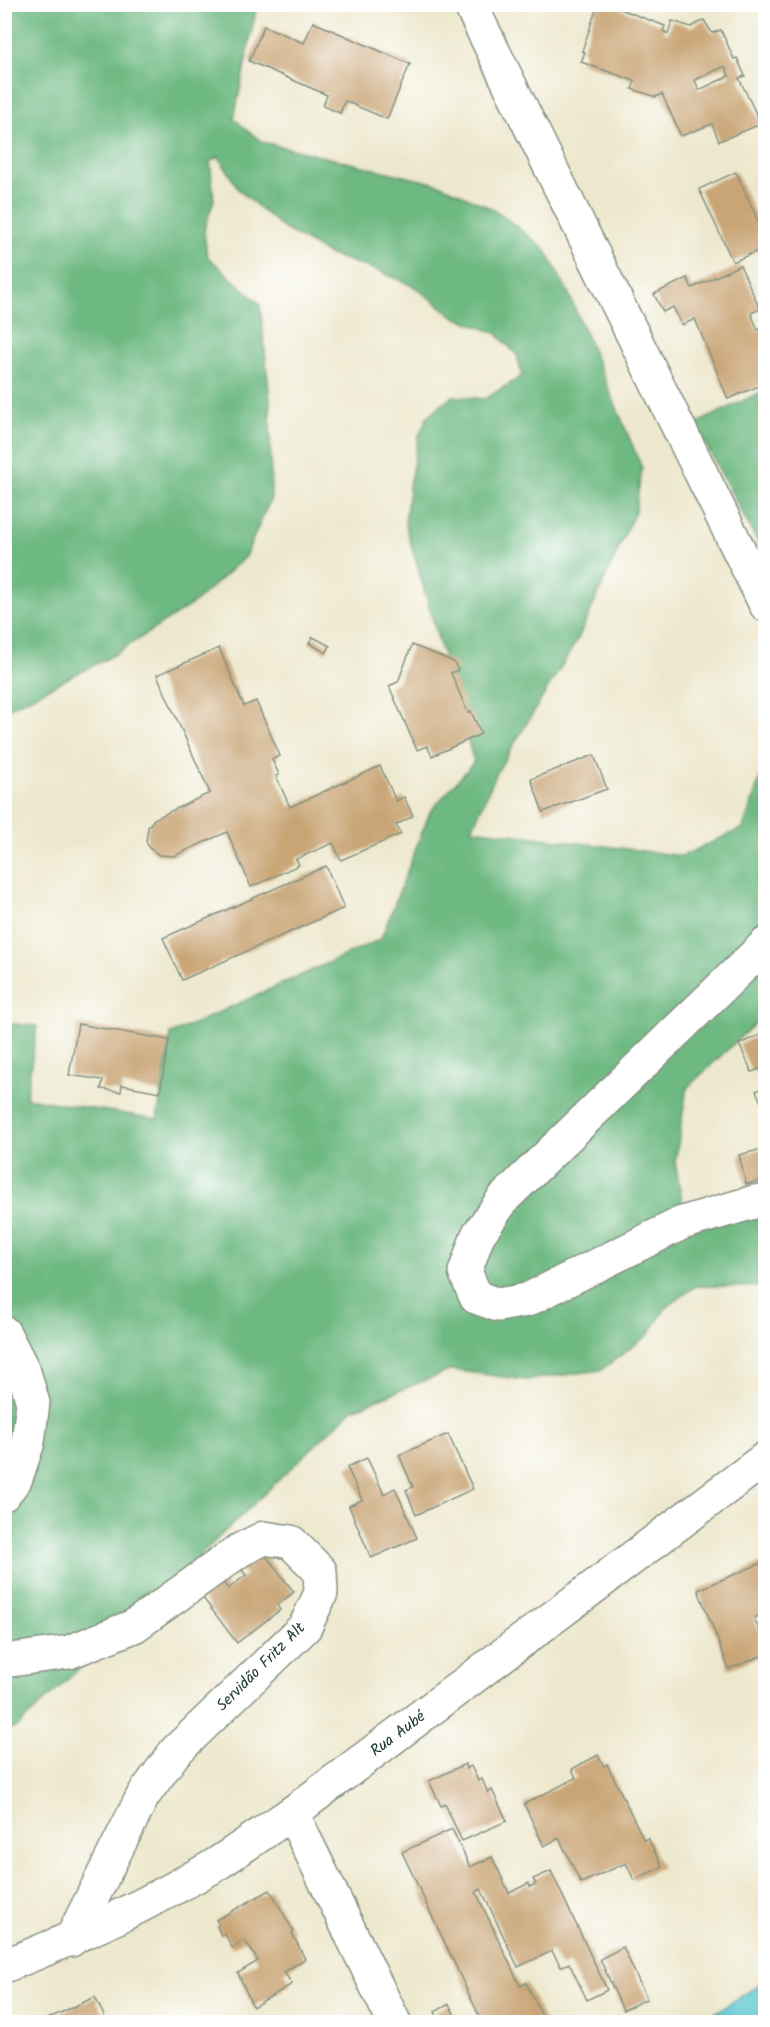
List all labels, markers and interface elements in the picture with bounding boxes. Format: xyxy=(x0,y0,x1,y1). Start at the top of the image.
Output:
street label: Servidão Fritz Alt xyxy=(211,1616,312,1717)
street label: Rua Aubé xyxy=(365,1704,432,1763)

